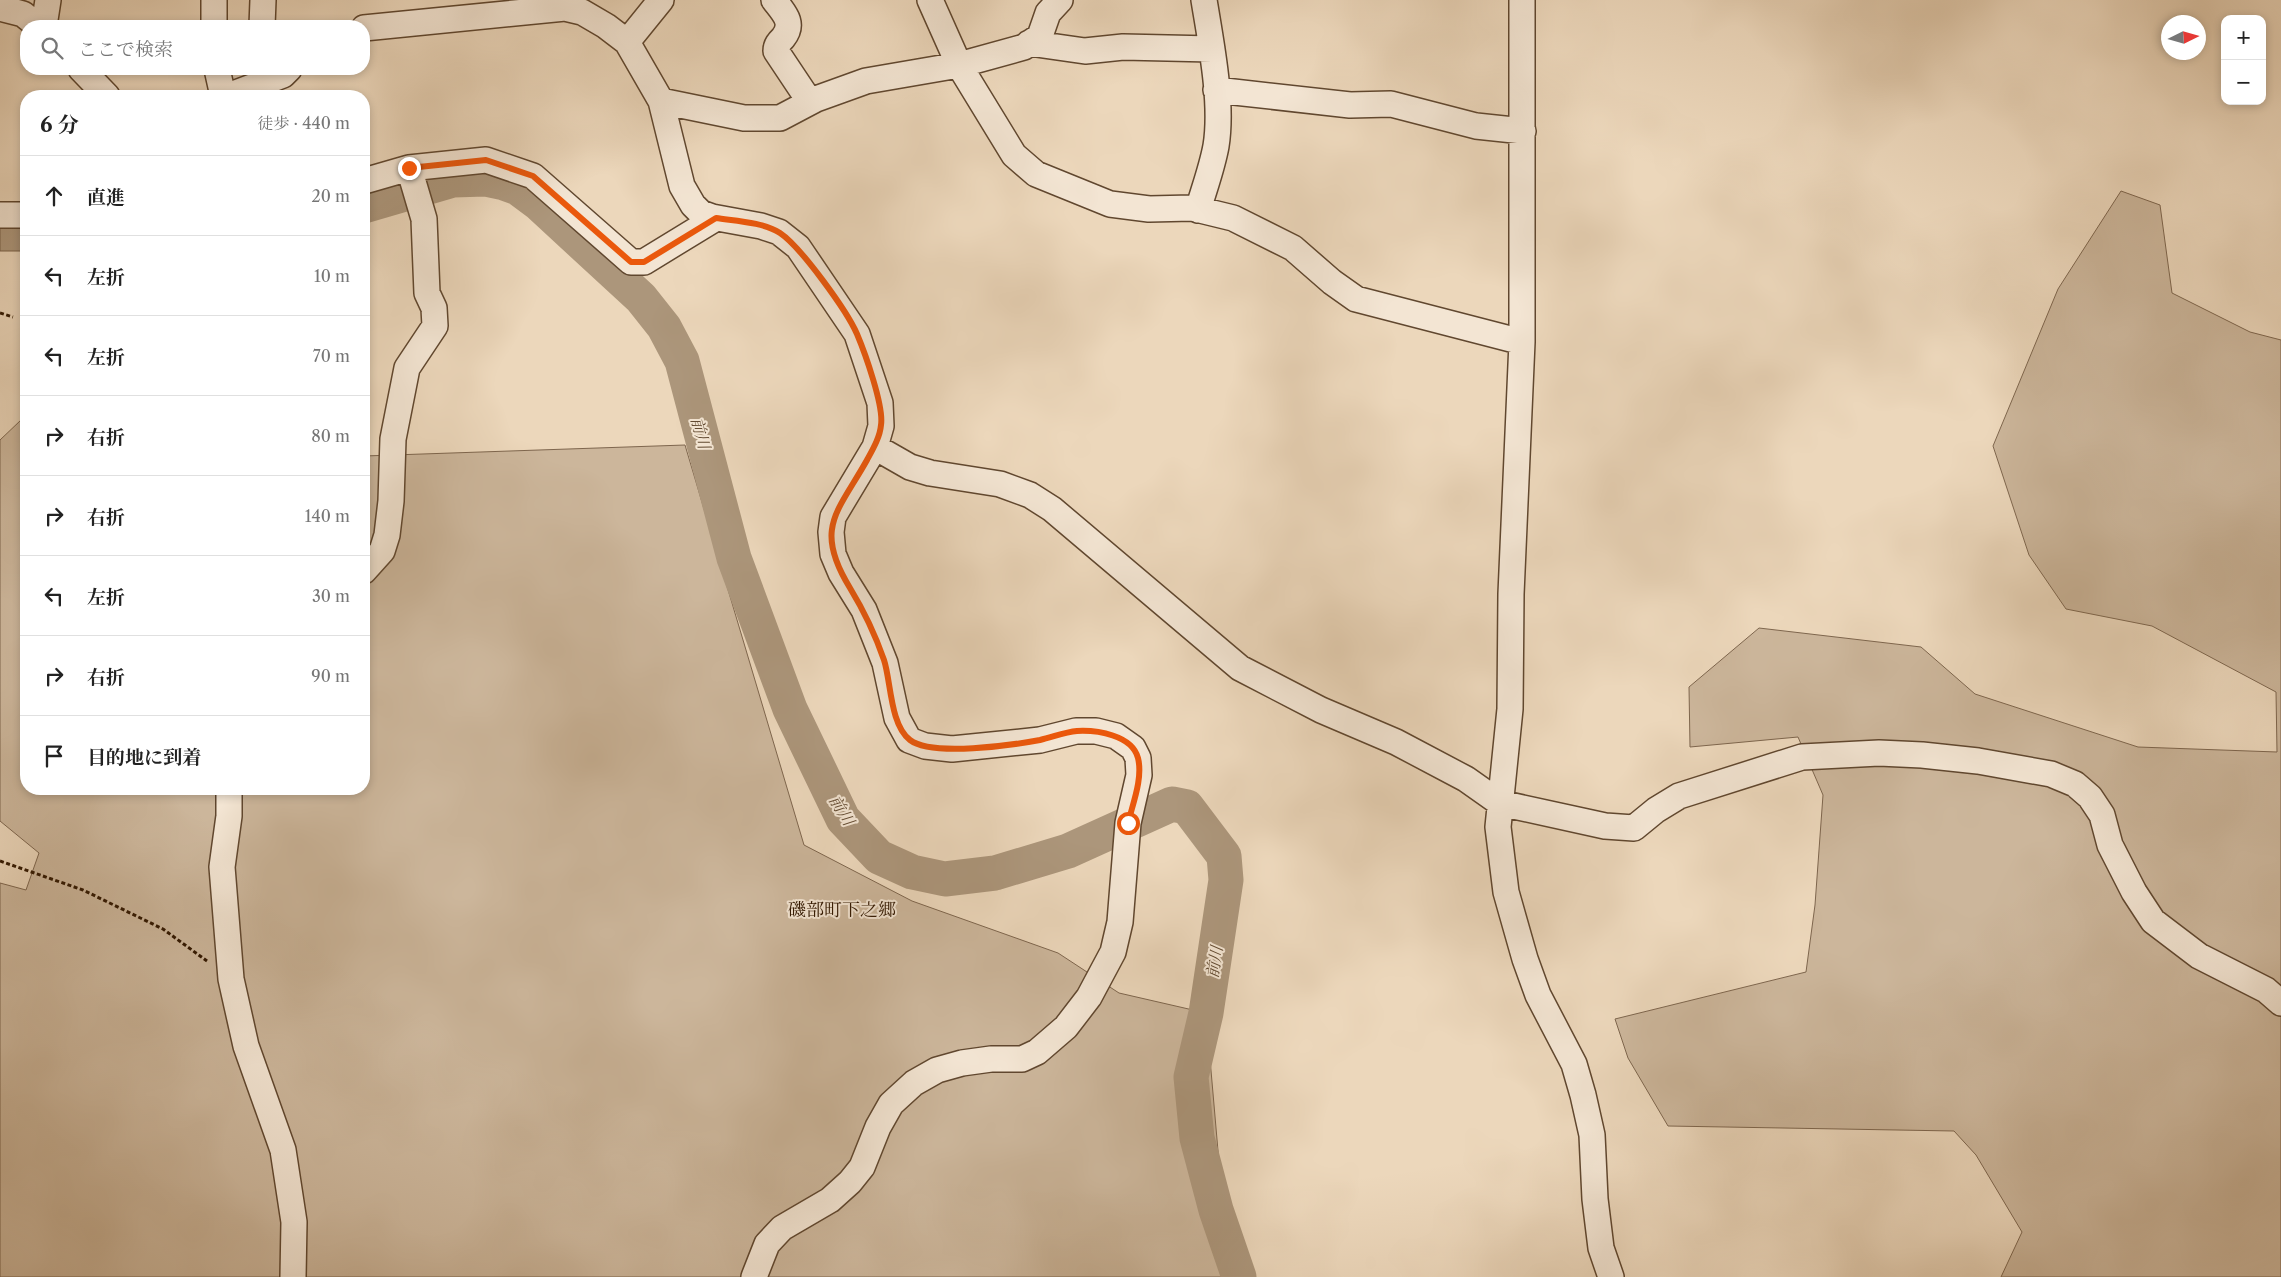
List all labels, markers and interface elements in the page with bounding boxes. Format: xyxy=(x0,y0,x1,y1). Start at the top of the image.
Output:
north arrow xyxy=(2161,15,2206,60)
map controls xyxy=(2221,15,2266,105)
button: + xyxy=(2221,15,2266,60)
search box xyxy=(20,20,370,75)
icon: search xyxy=(38,34,66,62)
text: ここで検索 xyxy=(78,38,173,61)
button: − xyxy=(2221,60,2266,105)
text: 6 分 xyxy=(40,112,79,137)
text: 徒歩 · 440 m xyxy=(257,113,350,133)
route end xyxy=(398,157,421,180)
icon: ahead xyxy=(40,182,68,210)
text: 直進 xyxy=(87,186,125,209)
text: 20 m xyxy=(311,186,350,206)
icon: left xyxy=(40,262,68,290)
text: 左折 xyxy=(87,266,125,289)
text: 10 m xyxy=(314,266,350,286)
icon: left xyxy=(40,342,68,370)
text: 左折 xyxy=(87,346,125,369)
text: 70 m xyxy=(313,346,350,366)
water label: 前川 xyxy=(687,415,715,453)
icon: right xyxy=(40,422,68,450)
text: 右折 xyxy=(87,426,125,449)
text: 80 m xyxy=(311,426,350,446)
icon: right xyxy=(40,502,68,530)
text: 右折 xyxy=(87,506,125,529)
text: 140 m xyxy=(305,506,350,526)
icon: left xyxy=(40,582,68,610)
text: 左折 xyxy=(87,586,125,609)
text: 30 m xyxy=(312,586,350,606)
icon: right xyxy=(40,662,68,690)
text: 右折 xyxy=(87,666,125,689)
text: 90 m xyxy=(311,666,350,686)
icon: arrive xyxy=(40,742,68,770)
text: 目的地に到着 xyxy=(87,746,201,769)
water label: 前川 xyxy=(825,791,860,831)
route start xyxy=(1117,812,1140,835)
district label: 磯部町下之郷 xyxy=(788,899,896,921)
water label: 前川 xyxy=(1202,943,1227,979)

